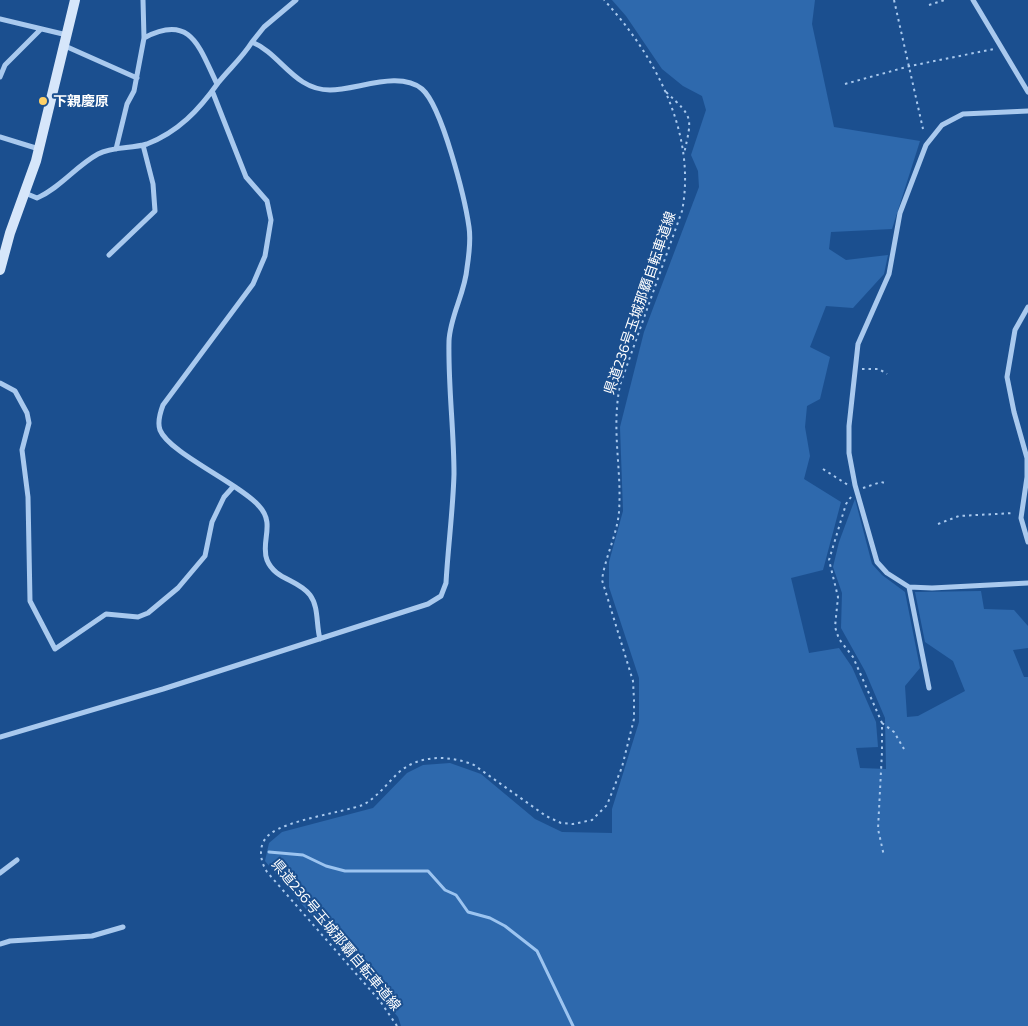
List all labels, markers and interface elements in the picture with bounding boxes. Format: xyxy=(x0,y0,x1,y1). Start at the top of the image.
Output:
place label: 下親慶原 xyxy=(53,93,109,109)
marker: 下親慶原 xyxy=(37,95,49,107)
street label: 県道236号玉城那覇自転車道線 xyxy=(601,209,679,397)
street label: 県道236号玉城那覇自転車道線 xyxy=(268,856,404,1014)

